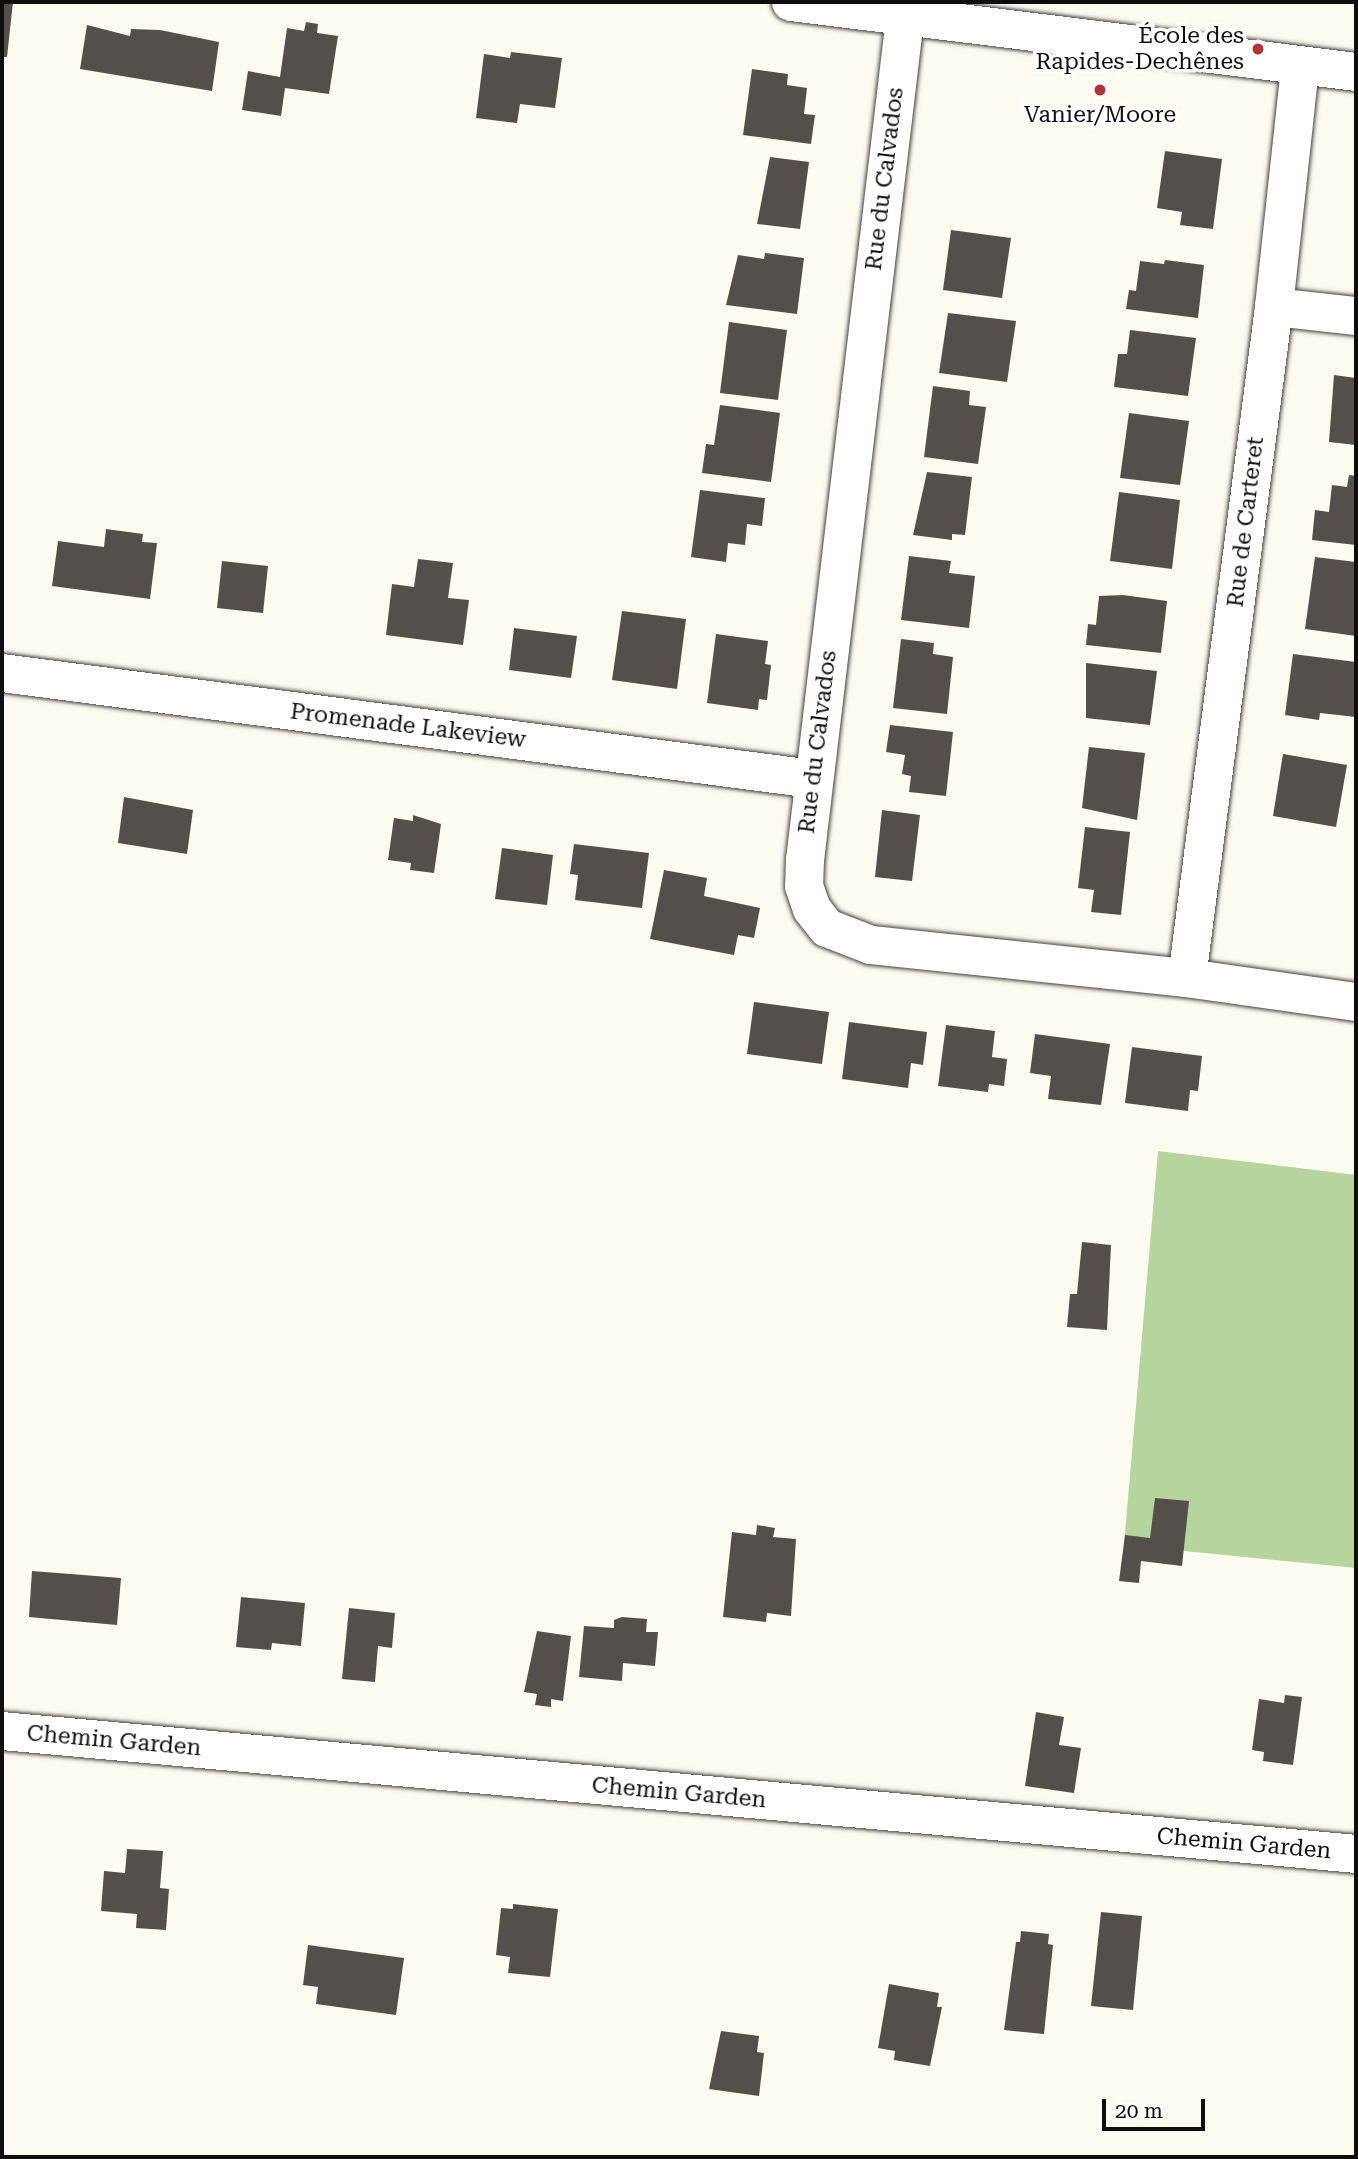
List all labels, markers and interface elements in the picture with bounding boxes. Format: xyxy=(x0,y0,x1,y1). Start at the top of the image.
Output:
place label: École des Rapides-Dechênes xyxy=(1036,22,1244,76)
marker: École des Rapides-Dechênes xyxy=(1250,41,1266,57)
marker: Vanier/Moore xyxy=(1092,82,1108,98)
street label: Rue du Calvados xyxy=(860,86,910,272)
place label: Vanier/Moore xyxy=(1024,101,1176,129)
street label: Rue de Carteret xyxy=(1222,435,1270,609)
street label: Rue du Calvados xyxy=(793,649,843,835)
street label: Promenade Lakeview xyxy=(289,698,527,754)
street label: Chemin Garden xyxy=(26,1720,202,1762)
street label: Chemin Garden xyxy=(591,1772,767,1814)
street label: Chemin Garden xyxy=(1156,1823,1332,1865)
scale bar xyxy=(1106,2086,1209,2130)
text: 20 m xyxy=(1115,2099,1163,2123)

